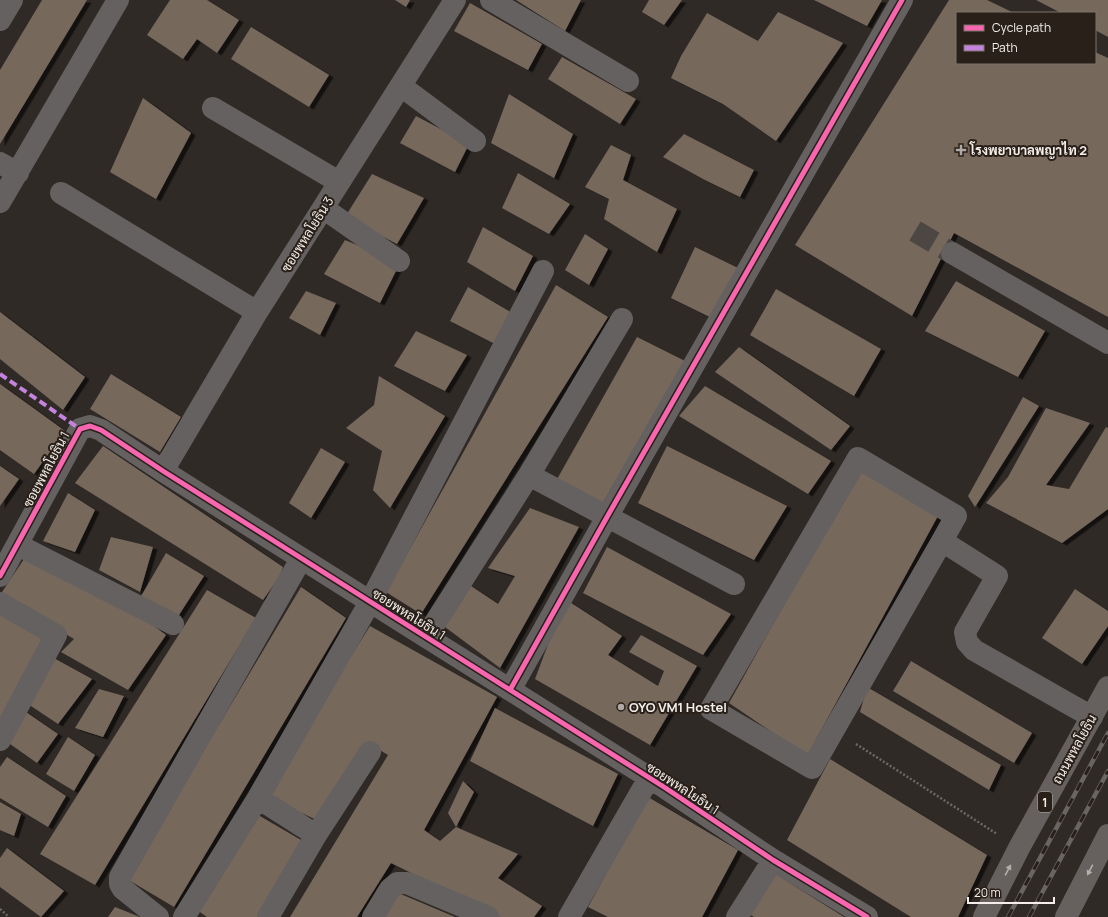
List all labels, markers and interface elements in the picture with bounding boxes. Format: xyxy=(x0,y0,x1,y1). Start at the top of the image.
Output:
legend xyxy=(956,12,1096,64)
text: Cycle path xyxy=(992,19,1051,36)
text: Path xyxy=(992,39,1018,56)
place label: โรงพยาบาลพญาไท 2 xyxy=(969,141,1087,159)
marker: โรงพยาบาลพญาไท 2 xyxy=(955,144,967,156)
street label: ซอยพหลโยธิน 3 xyxy=(277,193,337,275)
street label: ซอยพหลโยธิน 1 xyxy=(18,428,74,510)
street label: ซอยพหลโยธิน 1 xyxy=(369,584,449,644)
place label: OYO VM1 Hostel xyxy=(629,698,727,716)
marker: OYO VM1 Hostel xyxy=(616,702,626,712)
street label: ถนนพหลโยธิน xyxy=(1047,711,1101,787)
street label: ซอยพหลโยธิน 1 xyxy=(643,758,723,818)
road number: 1 xyxy=(1038,792,1052,812)
one-way arrow xyxy=(1005,864,1011,876)
one-way arrow xyxy=(1087,864,1093,876)
scale bar xyxy=(968,879,1054,905)
text: 20 m xyxy=(974,884,1001,901)

